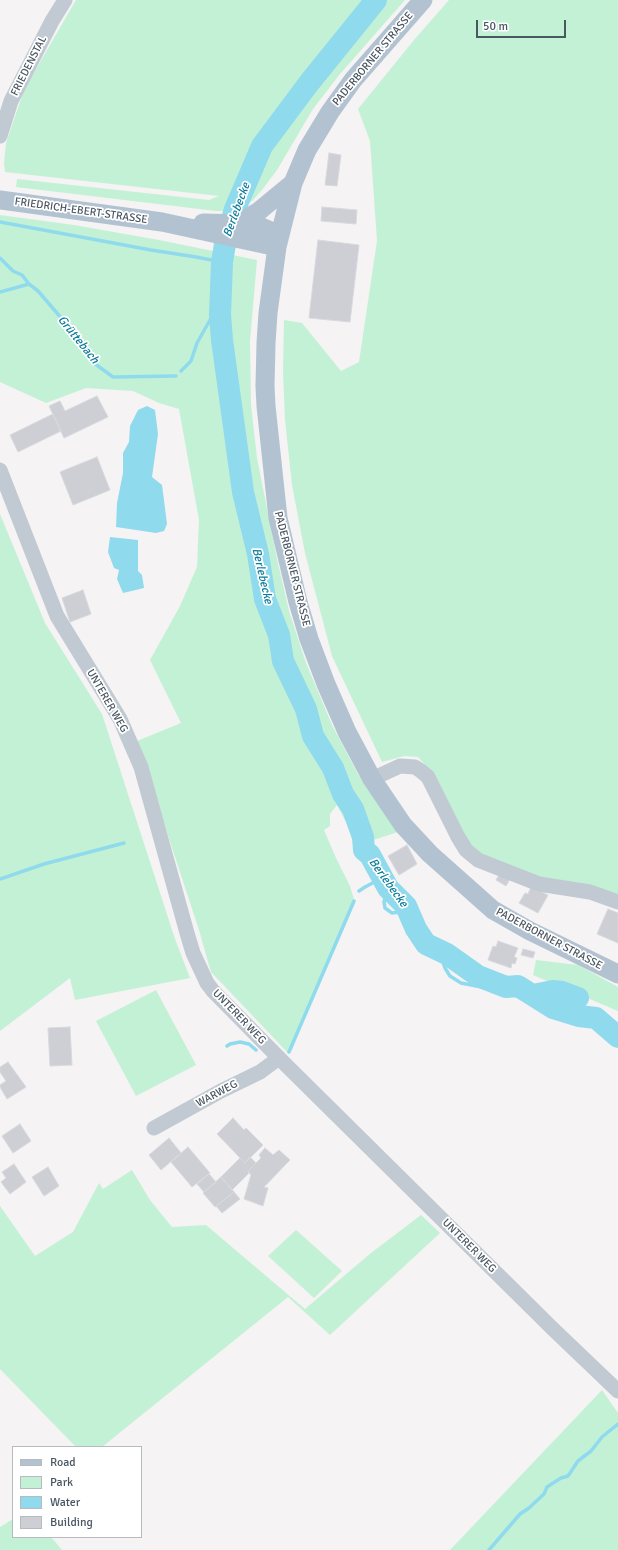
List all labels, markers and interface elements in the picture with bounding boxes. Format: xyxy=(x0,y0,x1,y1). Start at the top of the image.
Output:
street label: PADERBORNER STRASSE xyxy=(330,9,416,109)
scale bar xyxy=(478,12,568,38)
text: 50 m xyxy=(483,19,508,34)
street label: FRIEDENSTAL xyxy=(8,34,50,98)
water label: Berlebecke xyxy=(221,181,253,239)
street label: FRIEDRICH-EBERT-STRASSE xyxy=(14,195,148,227)
water label: Grüttebach xyxy=(54,313,102,367)
street label: PADERBORNER STRASSE xyxy=(271,510,313,628)
water label: Berlebecke xyxy=(249,547,275,605)
street label: UNTERER WEG xyxy=(84,667,130,735)
water label: Berlebecke xyxy=(365,856,411,910)
street label: PADERBORNER STRASSE xyxy=(494,905,604,973)
street label: UNTERER WEG xyxy=(210,987,268,1047)
street label: WARWEG xyxy=(194,1078,240,1110)
street label: UNTERER WEG xyxy=(439,1216,499,1276)
legend xyxy=(12,1446,142,1538)
text: Road xyxy=(50,1455,76,1470)
text: Park xyxy=(50,1475,73,1490)
text: Water xyxy=(50,1495,80,1510)
text: Building xyxy=(50,1515,93,1530)

